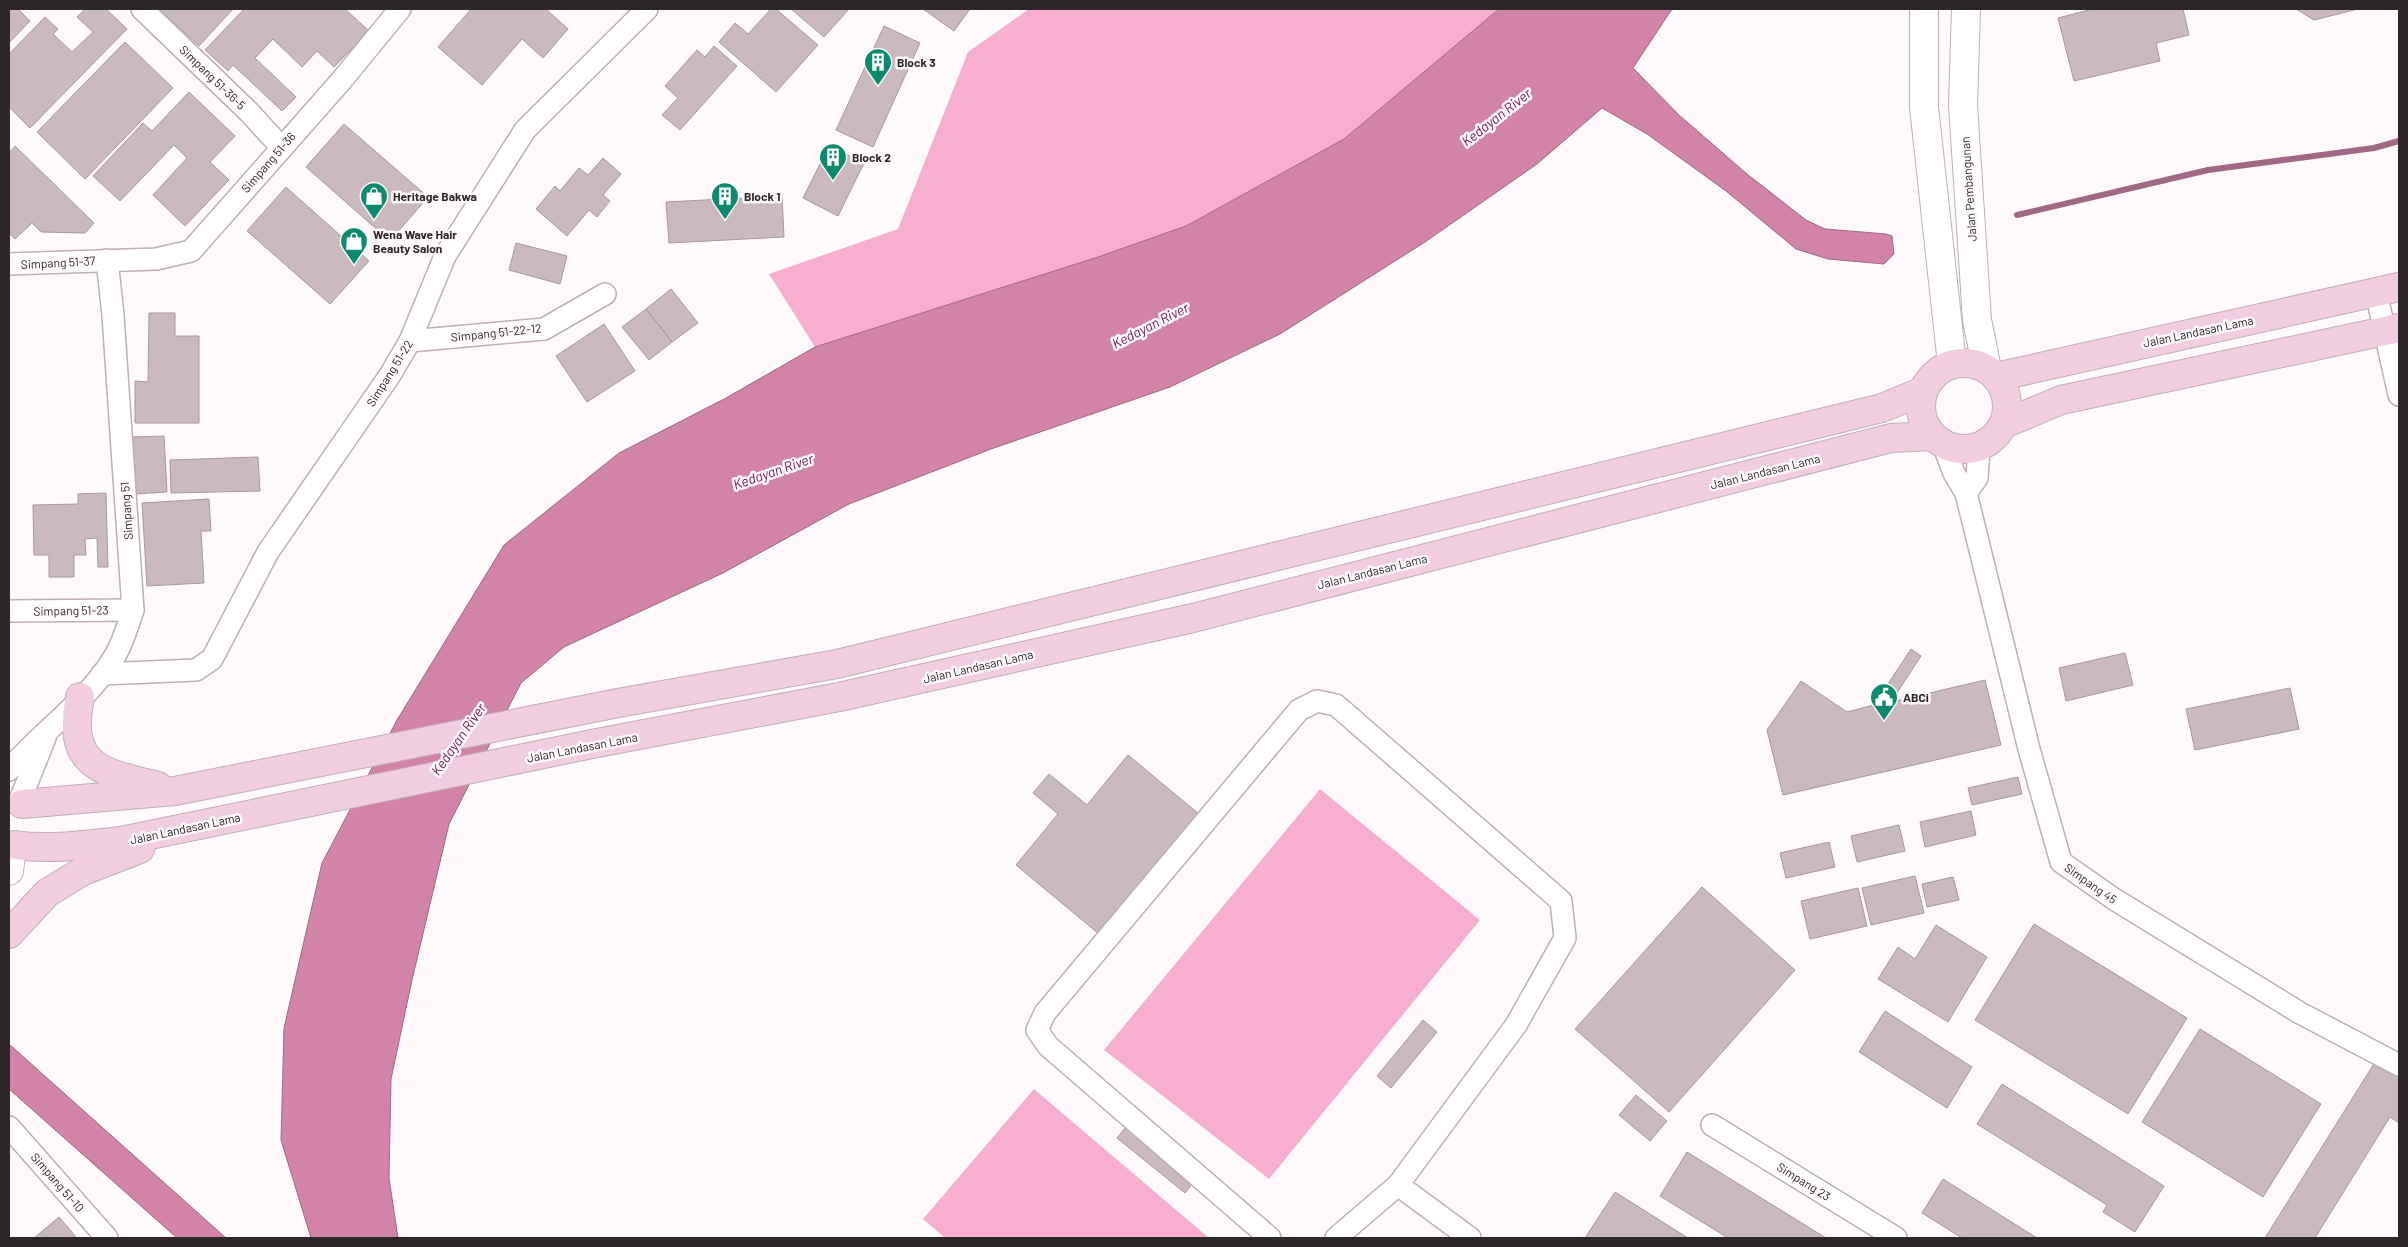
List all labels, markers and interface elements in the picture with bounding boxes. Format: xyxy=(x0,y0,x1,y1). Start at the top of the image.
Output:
street label: Simpang 51-36-5 xyxy=(177,42,249,112)
building icon: Block 3 xyxy=(863,47,893,86)
place label: Block 3 xyxy=(897,55,936,69)
water label: Kedayan River xyxy=(1458,84,1535,149)
street label: Simpang 51-36 xyxy=(238,129,298,195)
street label: Jalan Pembangunan xyxy=(1957,136,1979,242)
building icon: Block 2 xyxy=(818,142,848,181)
place label: Block 2 xyxy=(852,150,891,164)
shop icon: Heritage Bakwa xyxy=(359,181,389,220)
building icon: Block 1 xyxy=(710,181,740,220)
place label: Heritage Bakwa xyxy=(393,189,477,203)
place label: Block 1 xyxy=(744,189,781,203)
shop icon: Wena Wave Hair Beauty Salon xyxy=(339,226,369,265)
place label: Wena Wave Hair Beauty Salon xyxy=(373,227,457,255)
street label: Simpang 51-37 xyxy=(20,253,96,271)
water label: Kedayan River xyxy=(1109,298,1192,352)
street label: Jalan Landasan Lama xyxy=(2141,312,2255,350)
street label: Simpang 51-22-12 xyxy=(450,320,542,344)
street label: Simpang 51-22 xyxy=(363,337,415,409)
water label: Kedayan River xyxy=(731,449,816,493)
street label: Jalan Landasan Lama xyxy=(1709,451,1821,491)
street label: Simpang 51 xyxy=(117,482,135,540)
street label: Jalan Landasan Lama xyxy=(1316,551,1428,591)
street label: Simpang 51-23 xyxy=(33,602,109,618)
street label: Jalan Landasan Lama xyxy=(922,647,1034,685)
public building icon: ABCi xyxy=(1869,682,1899,721)
place label: ABCi xyxy=(1903,690,1929,704)
water label: Kedayan River xyxy=(427,699,490,778)
street label: Jalan Landasan Lama xyxy=(525,729,639,765)
street label: Jalan Landasan Lama xyxy=(128,809,242,847)
street label: Simpang 45 xyxy=(2062,860,2120,906)
street label: Simpang 51-10 xyxy=(29,1150,87,1214)
street label: Simpang 23 xyxy=(1775,1159,1833,1203)

